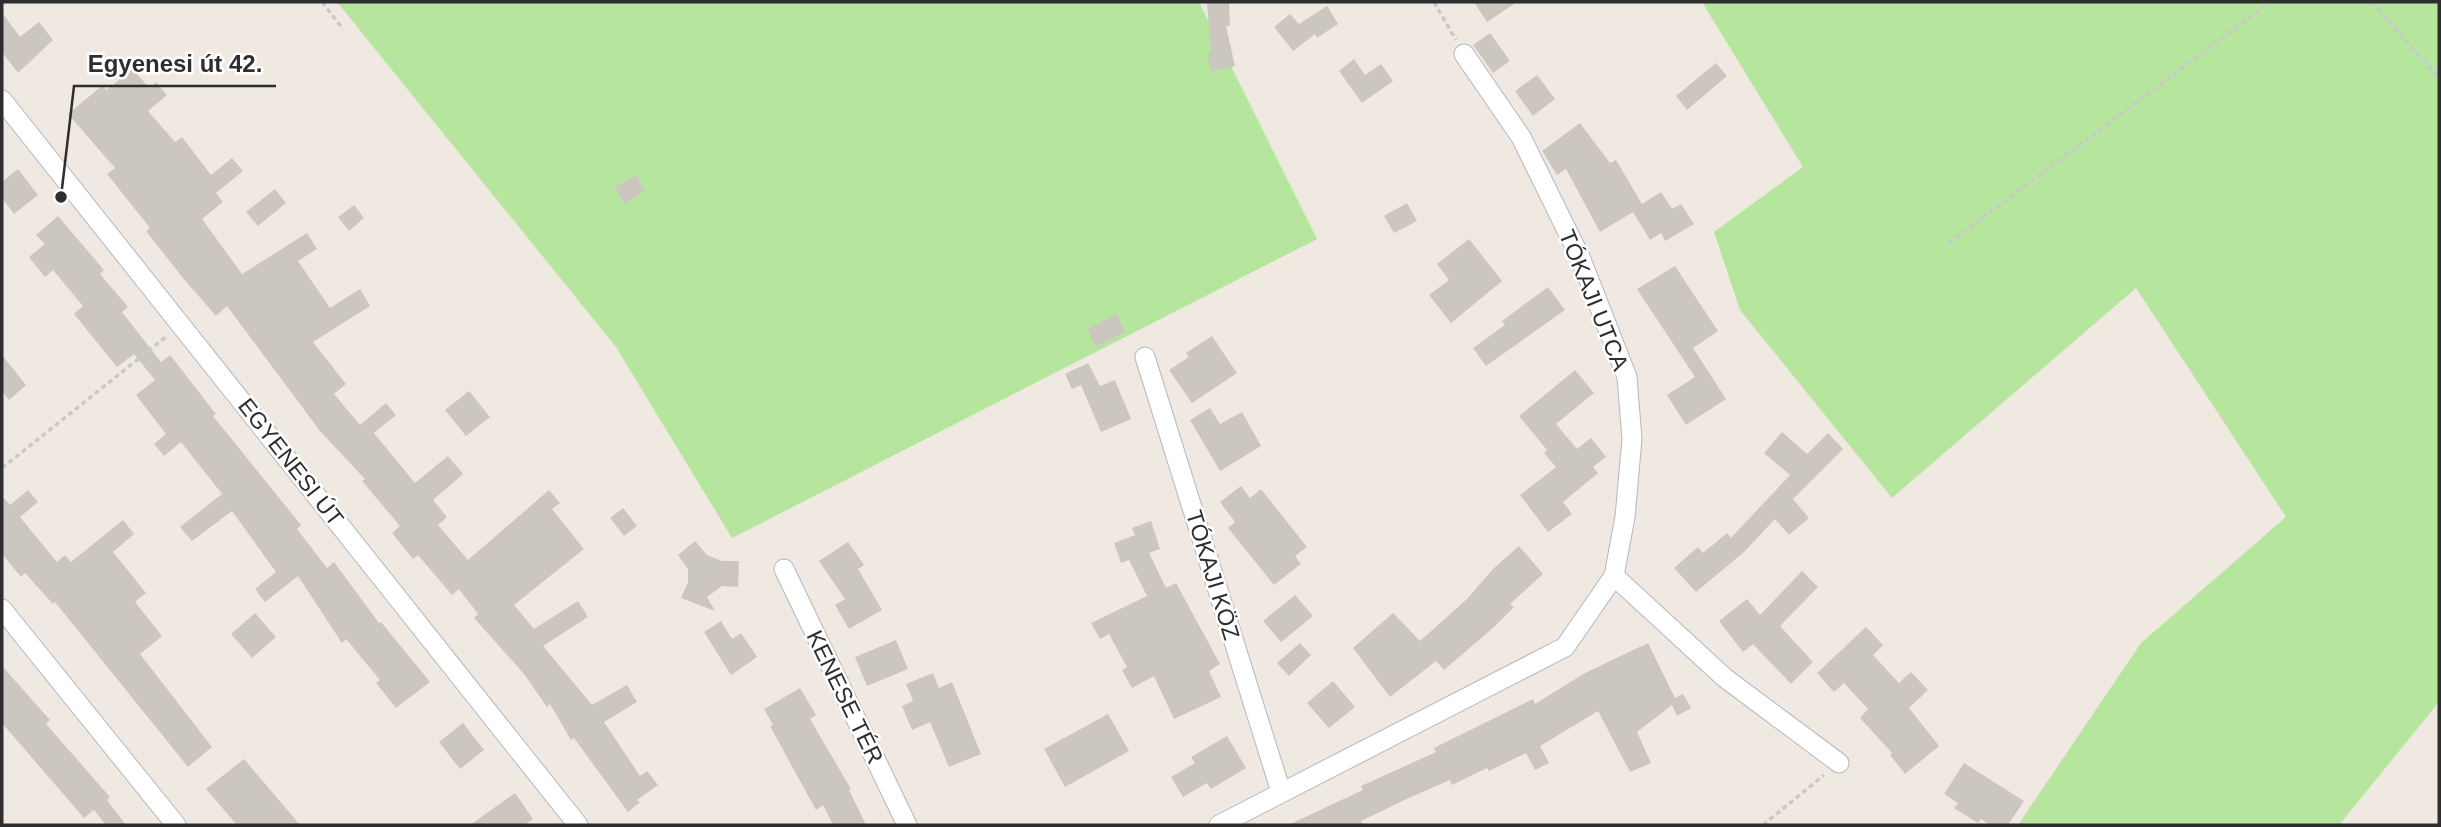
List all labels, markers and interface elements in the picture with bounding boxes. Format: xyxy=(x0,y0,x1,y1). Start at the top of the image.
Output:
callout: Egyenesi út 42. xyxy=(74,41,276,86)
text: Egyenesi út 42. xyxy=(88,50,262,77)
street label: TÓKAJI UTCA xyxy=(1554,226,1634,375)
street label: EGYENESI ÚT xyxy=(233,393,349,531)
street label: TÓKAJI KÖZ xyxy=(1181,507,1245,643)
street label: KENESE TÉR xyxy=(801,626,889,768)

